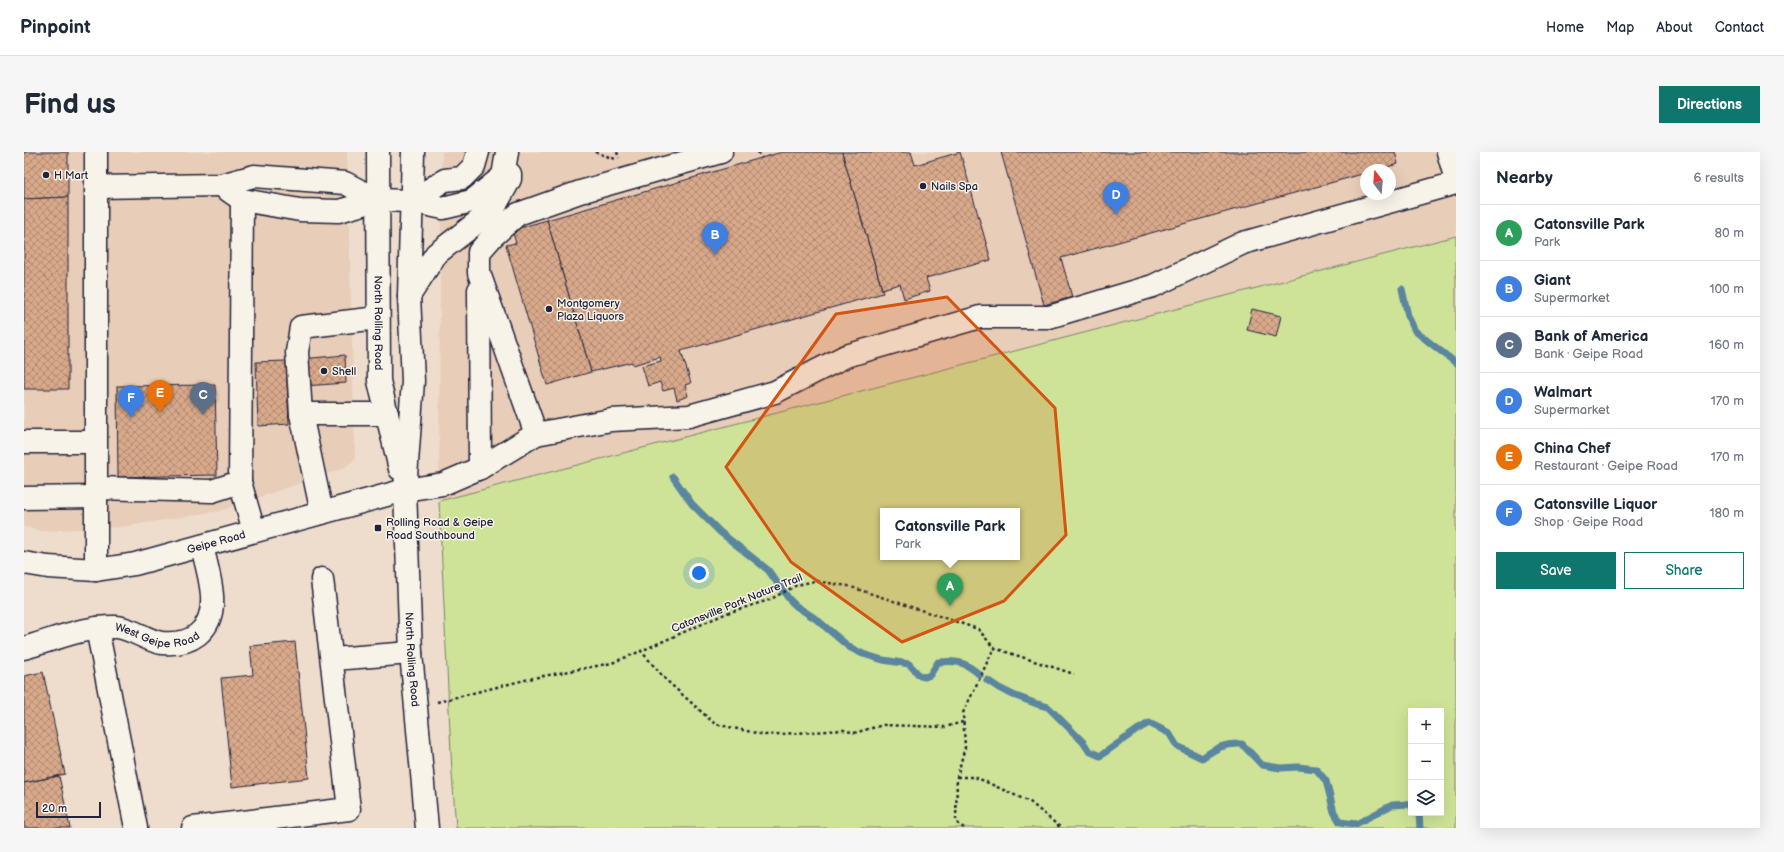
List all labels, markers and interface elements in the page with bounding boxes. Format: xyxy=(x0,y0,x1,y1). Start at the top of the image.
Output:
text: Pinpoint xyxy=(20,16,91,39)
text: Home xyxy=(1546,19,1584,36)
text: Map xyxy=(1606,19,1634,36)
text: About xyxy=(1656,19,1693,36)
text: Contact xyxy=(1715,19,1764,36)
button: Directions xyxy=(1659,86,1760,123)
text: Find us xyxy=(24,88,116,121)
north arrow xyxy=(1360,164,1396,200)
text: Nearby xyxy=(1496,168,1553,188)
place label: H Mart xyxy=(54,169,89,182)
marker: H Mart xyxy=(41,170,51,180)
text: 6 results xyxy=(1694,170,1744,186)
place label: Nails Spa xyxy=(931,180,978,193)
marker: Nails Spa xyxy=(918,181,928,191)
pin: D xyxy=(1103,182,1129,215)
text: Catonsville Park xyxy=(1534,215,1645,234)
pin: B xyxy=(702,222,728,255)
text: A xyxy=(1505,225,1513,241)
text: 80 m xyxy=(1715,225,1744,241)
text: Park xyxy=(1534,234,1560,250)
text: Giant xyxy=(1534,271,1571,290)
street label: North Rolling Road xyxy=(372,276,385,370)
text: B xyxy=(1504,281,1514,297)
text: 100 m xyxy=(1709,281,1744,297)
text: Supermarket xyxy=(1534,290,1610,306)
place label: Montgomery Plaza Liquors xyxy=(557,297,625,323)
marker: Montgomery Plaza Liquors xyxy=(544,304,554,314)
text: Bank of America xyxy=(1534,327,1648,346)
text: C xyxy=(1504,337,1514,353)
text: 160 m xyxy=(1709,337,1744,353)
text: Bank · Geipe Road xyxy=(1534,346,1643,362)
place label: Shell xyxy=(332,365,356,378)
marker: Shell xyxy=(319,366,329,376)
pin: E xyxy=(147,380,173,413)
pin: C xyxy=(190,382,216,415)
text: Walmart xyxy=(1534,383,1592,402)
pin: F xyxy=(118,385,144,418)
text: D xyxy=(1504,393,1514,409)
text: 170 m xyxy=(1711,393,1744,409)
text: Supermarket xyxy=(1534,402,1610,418)
text: China Chef xyxy=(1534,439,1611,458)
text: E xyxy=(1505,449,1513,465)
text: 170 m xyxy=(1711,449,1744,465)
text: Restaurant · Geipe Road xyxy=(1534,458,1678,474)
text: Catonsville Liquor xyxy=(1534,495,1657,514)
text: F xyxy=(1505,505,1513,521)
text: 180 m xyxy=(1709,505,1744,521)
popup xyxy=(880,508,1020,560)
text: Shop · Geipe Road xyxy=(1534,514,1643,530)
place label: Rolling Road & Geipe Road Southbound xyxy=(386,516,494,542)
text: Catonsville Park xyxy=(895,517,1005,536)
marker: Rolling Road & Geipe Road Southbound xyxy=(373,523,383,533)
street label: Geipe Road xyxy=(186,528,247,556)
text: Park xyxy=(895,536,921,552)
button: Save xyxy=(1496,552,1616,589)
button: Share xyxy=(1624,552,1744,589)
your location xyxy=(689,563,709,583)
street label: Catonsville Park Nature Trail xyxy=(670,571,804,635)
pin: A xyxy=(937,573,963,606)
street label: North Rolling Road xyxy=(403,612,422,707)
street label: West Geipe Road xyxy=(114,620,202,650)
map controls xyxy=(1408,708,1444,816)
button: + xyxy=(1408,708,1444,744)
button: − xyxy=(1408,744,1444,780)
button: layers xyxy=(1408,780,1444,816)
scale bar xyxy=(36,800,101,819)
text: 20 m xyxy=(42,802,67,815)

